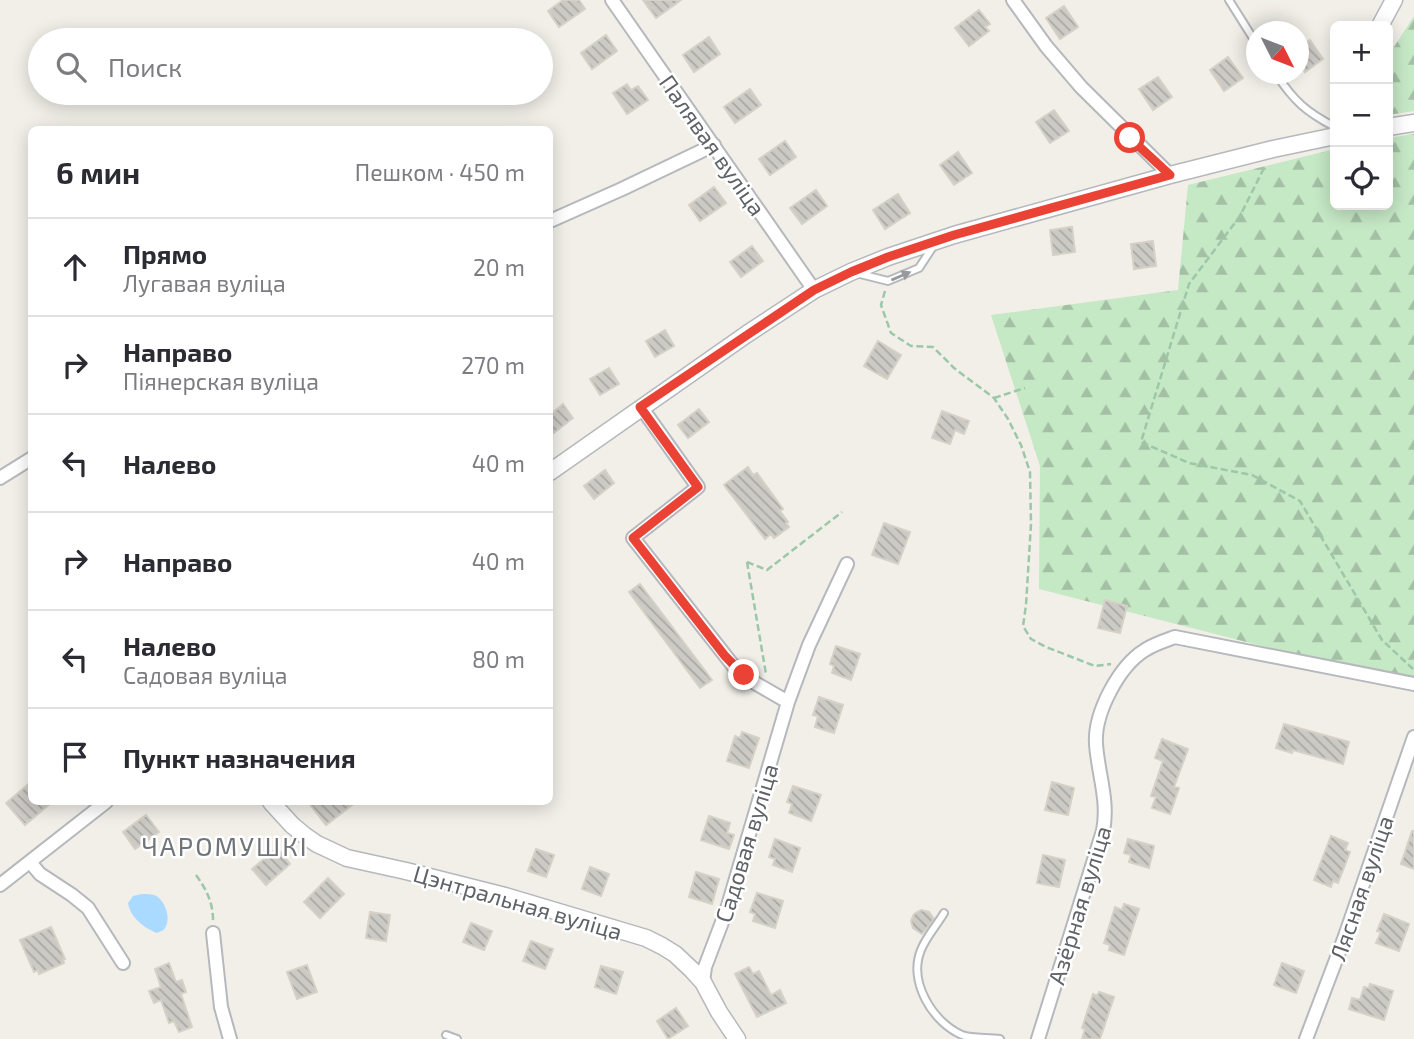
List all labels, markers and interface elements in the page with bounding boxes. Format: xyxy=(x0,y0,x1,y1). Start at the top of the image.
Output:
north arrow xyxy=(1246,21,1309,84)
map controls xyxy=(1330,21,1393,210)
button: + xyxy=(1330,21,1393,84)
search box xyxy=(28,28,553,105)
icon: search xyxy=(52,48,90,86)
text: Поиск xyxy=(108,51,182,82)
street label: Палявая вуліца xyxy=(653,69,772,221)
button: − xyxy=(1330,84,1393,147)
route start xyxy=(1114,122,1145,153)
button: locate xyxy=(1330,147,1393,210)
text: 6 мин xyxy=(56,154,140,190)
text: Пешком · 450 m xyxy=(355,158,525,186)
text: Прямо xyxy=(123,238,207,269)
icon: ahead xyxy=(56,248,94,286)
text: 20 m xyxy=(473,253,525,281)
text: Лугавая вуліца xyxy=(123,269,286,297)
one-way arrow xyxy=(891,270,912,281)
text: Направо xyxy=(123,336,232,367)
icon: right xyxy=(56,346,94,384)
text: 270 m xyxy=(461,351,525,379)
text: Піянерская вуліца xyxy=(123,367,319,395)
icon: left xyxy=(56,444,94,482)
text: Налево xyxy=(123,448,216,479)
text: 40 m xyxy=(472,449,525,477)
icon: right xyxy=(56,542,94,580)
text: Направо xyxy=(123,546,232,577)
text: 40 m xyxy=(472,547,525,575)
text: Налево xyxy=(123,630,216,661)
icon: left xyxy=(56,640,94,678)
text: 80 m xyxy=(472,645,525,673)
route end xyxy=(728,659,759,690)
text: Садовая вуліца xyxy=(123,661,288,689)
icon: arrive xyxy=(56,738,94,776)
text: Пункт назначения xyxy=(123,742,356,773)
street label: Садовая вуліца xyxy=(709,760,784,926)
street label: Лясная вуліца xyxy=(1323,812,1400,965)
street label: Азёрная вуліца xyxy=(1042,822,1117,988)
district label: ЧАРОМУШКІ xyxy=(141,830,309,861)
street label: Цэнтральная вуліца xyxy=(410,859,626,946)

